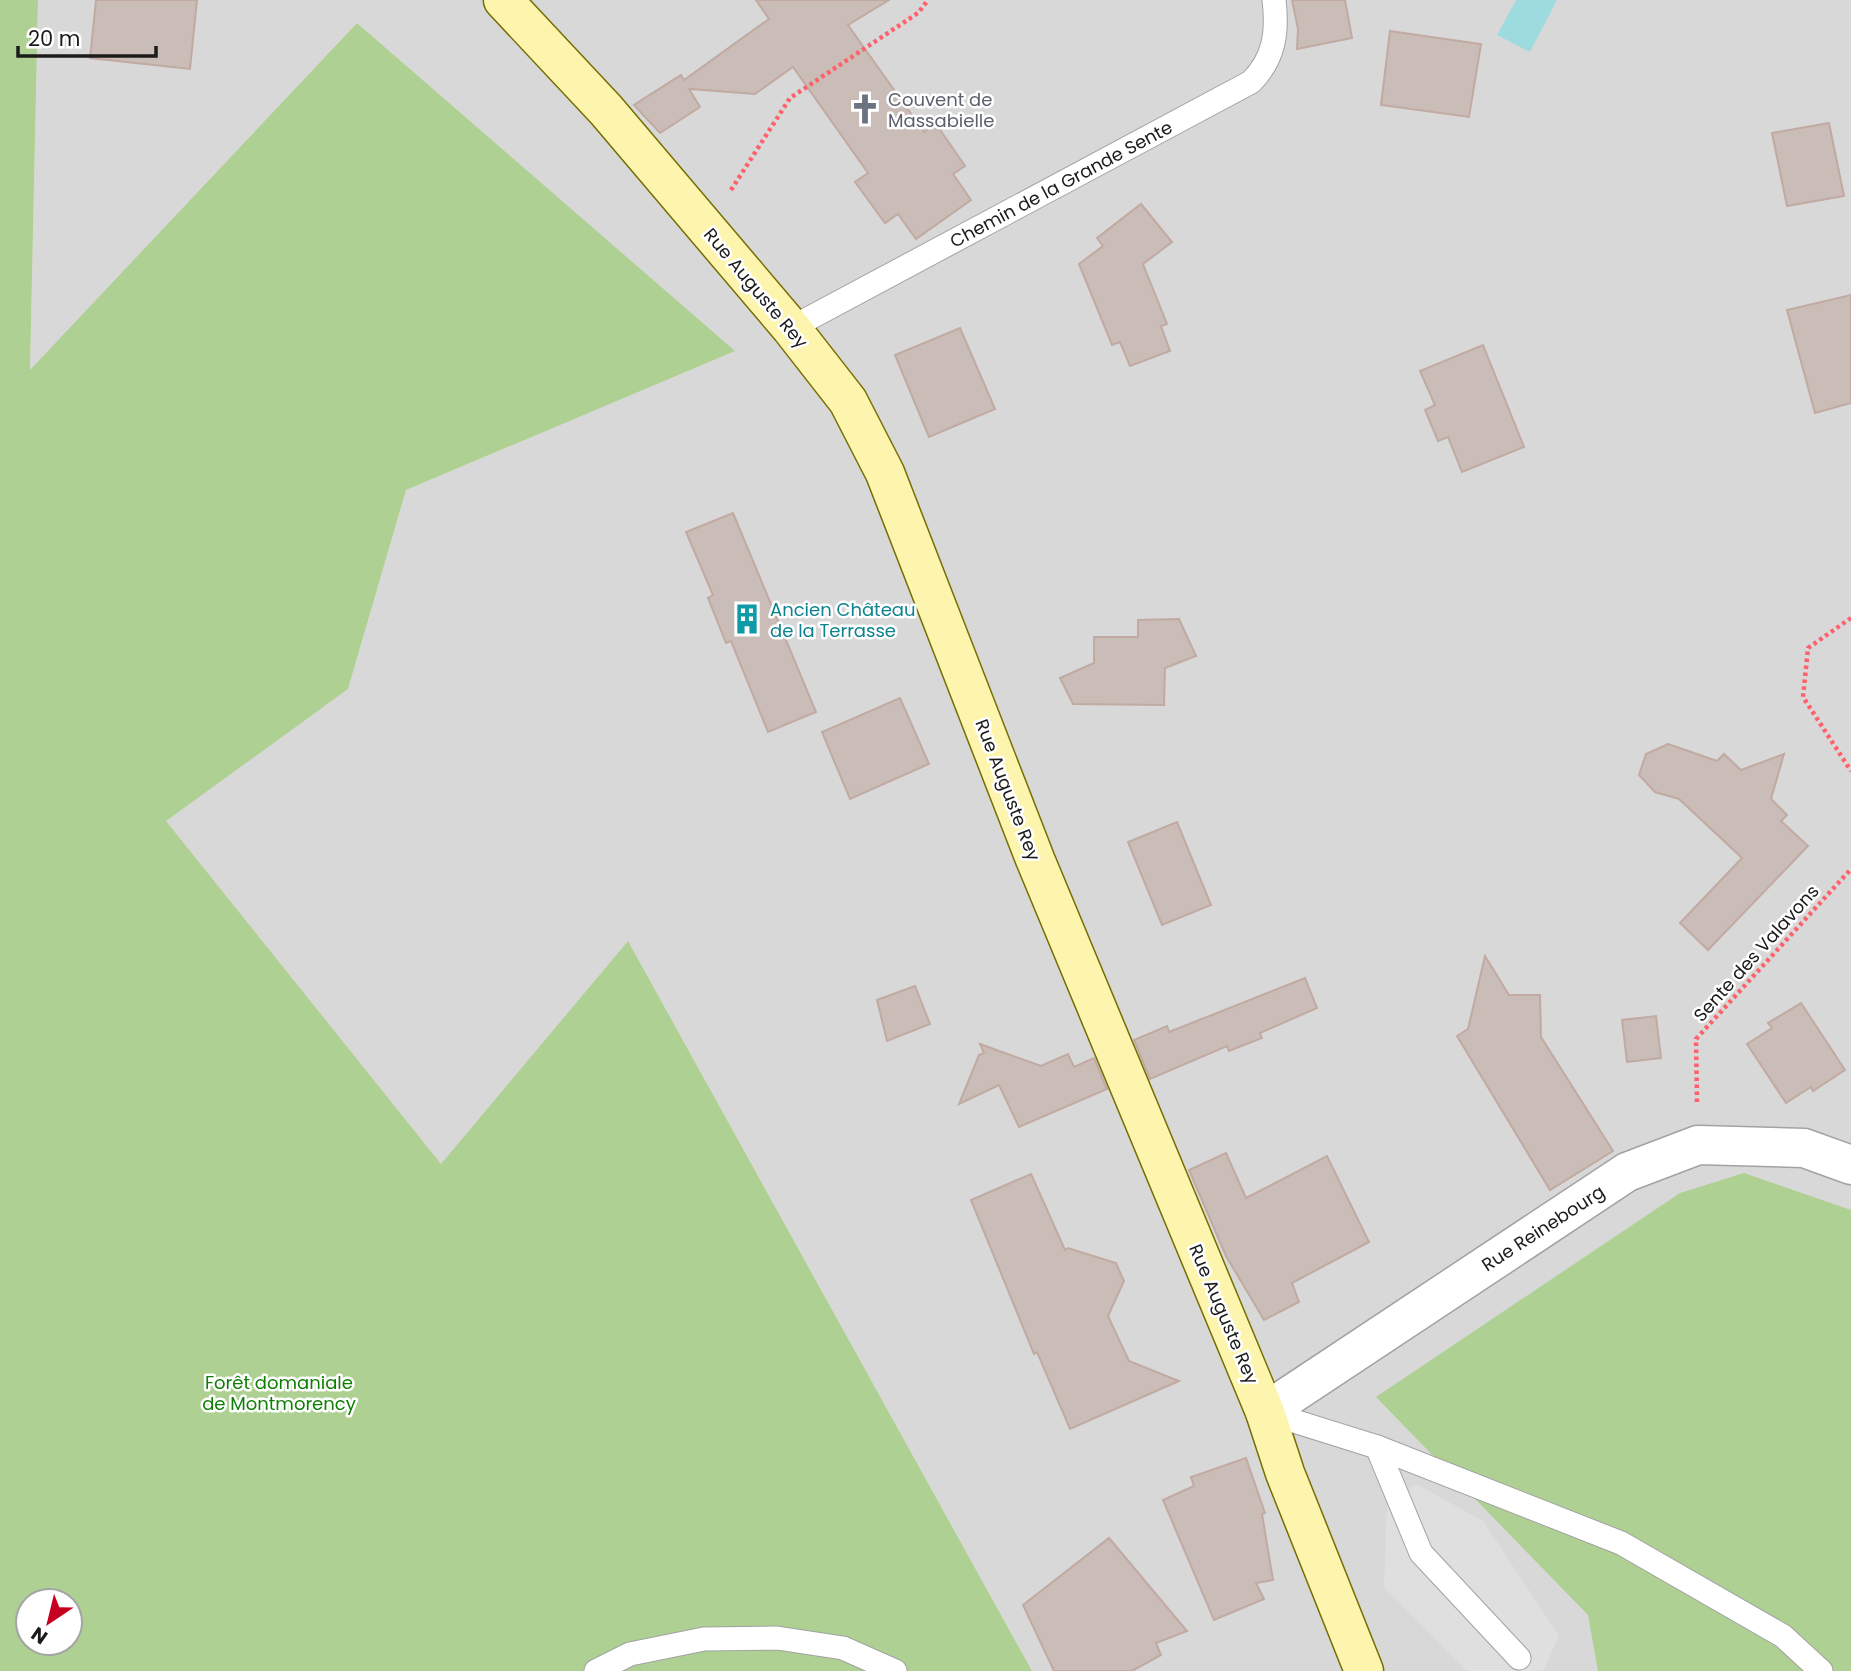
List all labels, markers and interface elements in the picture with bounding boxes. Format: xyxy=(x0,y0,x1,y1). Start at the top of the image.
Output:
scale bar xyxy=(18,14,156,58)
text: 20 m xyxy=(28,24,81,53)
place label: Couvent de Massabielle xyxy=(888,87,994,133)
church icon: Couvent de Massabielle xyxy=(848,92,882,126)
street label: Chemin de la Grande Sente xyxy=(945,115,1177,253)
street label: Rue Auguste Rey xyxy=(698,223,814,353)
place label: Ancien Château de la Terrasse xyxy=(770,597,915,643)
building icon: Ancien Château de la Terrasse xyxy=(730,602,764,636)
street label: Rue Auguste Rey xyxy=(969,716,1047,864)
street label: Sente des Valavons xyxy=(1688,879,1824,1027)
street label: Rue Reinebourg xyxy=(1477,1179,1609,1277)
street label: Rue Auguste Rey xyxy=(1183,1240,1265,1388)
park label: Forêt domaniale de Montmorency xyxy=(202,1370,356,1416)
north arrow xyxy=(14,1587,84,1657)
text: N xyxy=(26,1620,53,1651)

